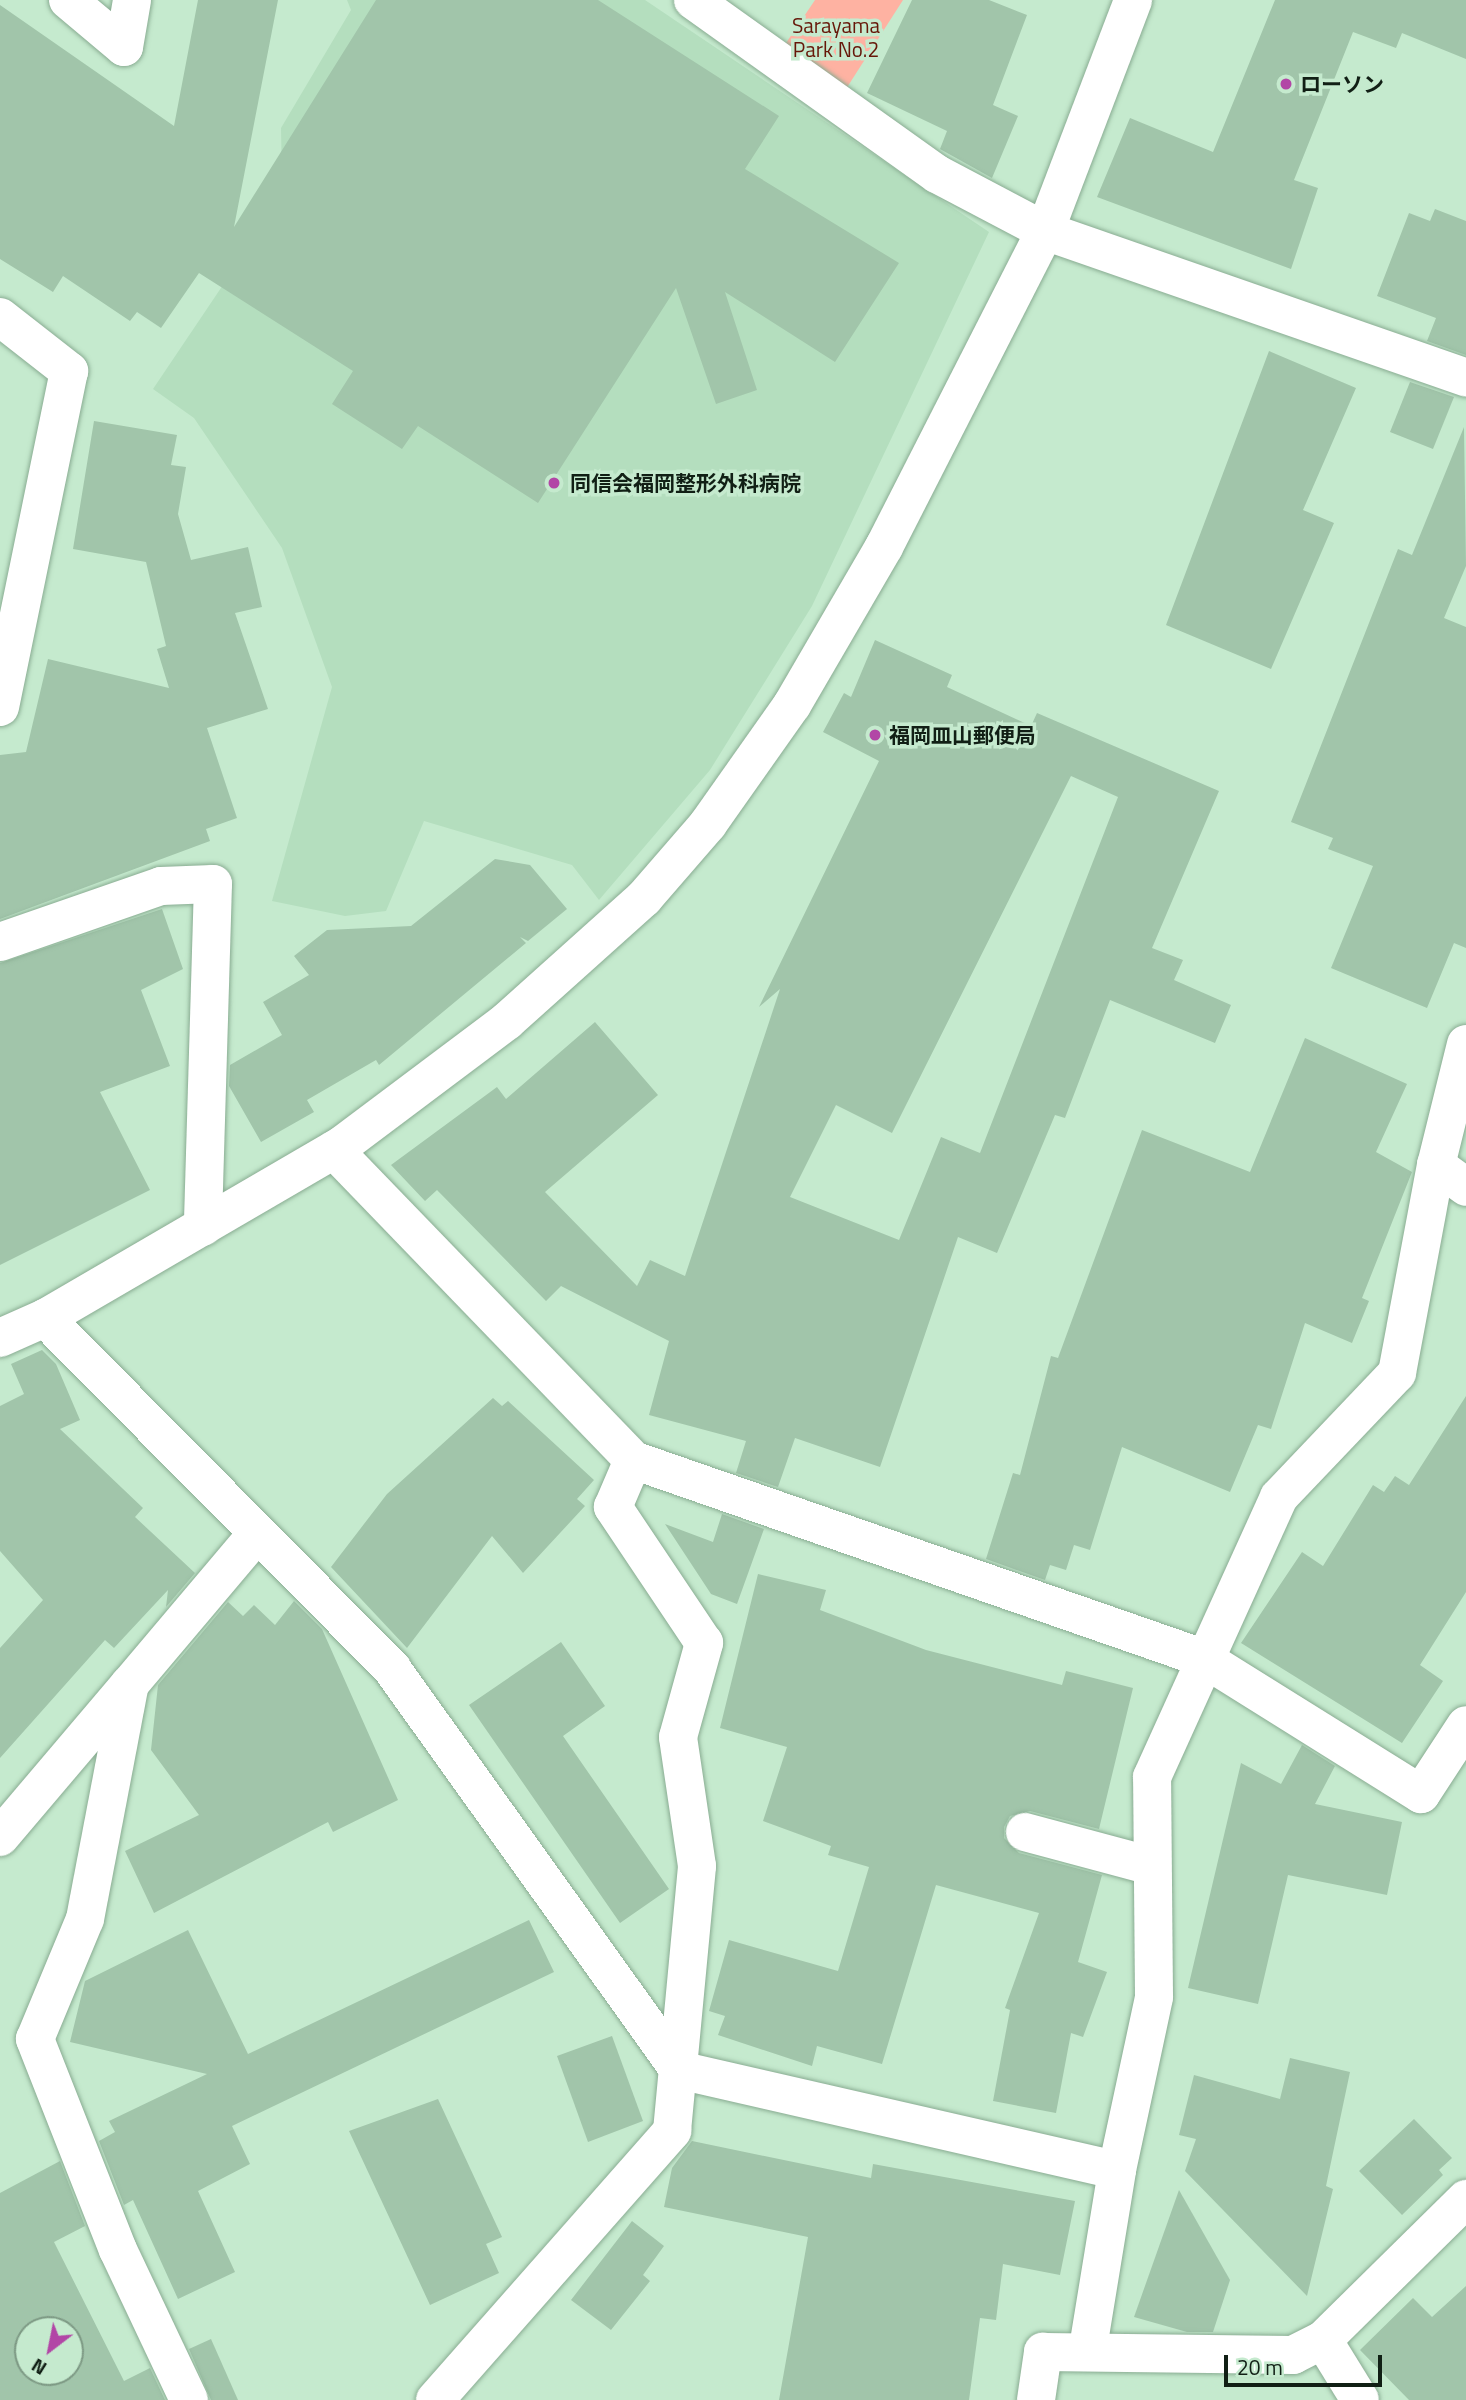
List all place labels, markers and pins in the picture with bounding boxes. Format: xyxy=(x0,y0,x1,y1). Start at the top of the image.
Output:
place label: ローソン xyxy=(1300,71,1384,97)
marker: ローソン xyxy=(1278,76,1294,92)
place label: 同信会福岡整形外科病院 xyxy=(570,470,801,496)
marker: 同信会福岡整形外科病院 xyxy=(544,473,564,493)
place label: 福岡皿山郵便局 xyxy=(889,722,1036,748)
marker: 福岡皿山郵便局 xyxy=(867,727,883,743)

